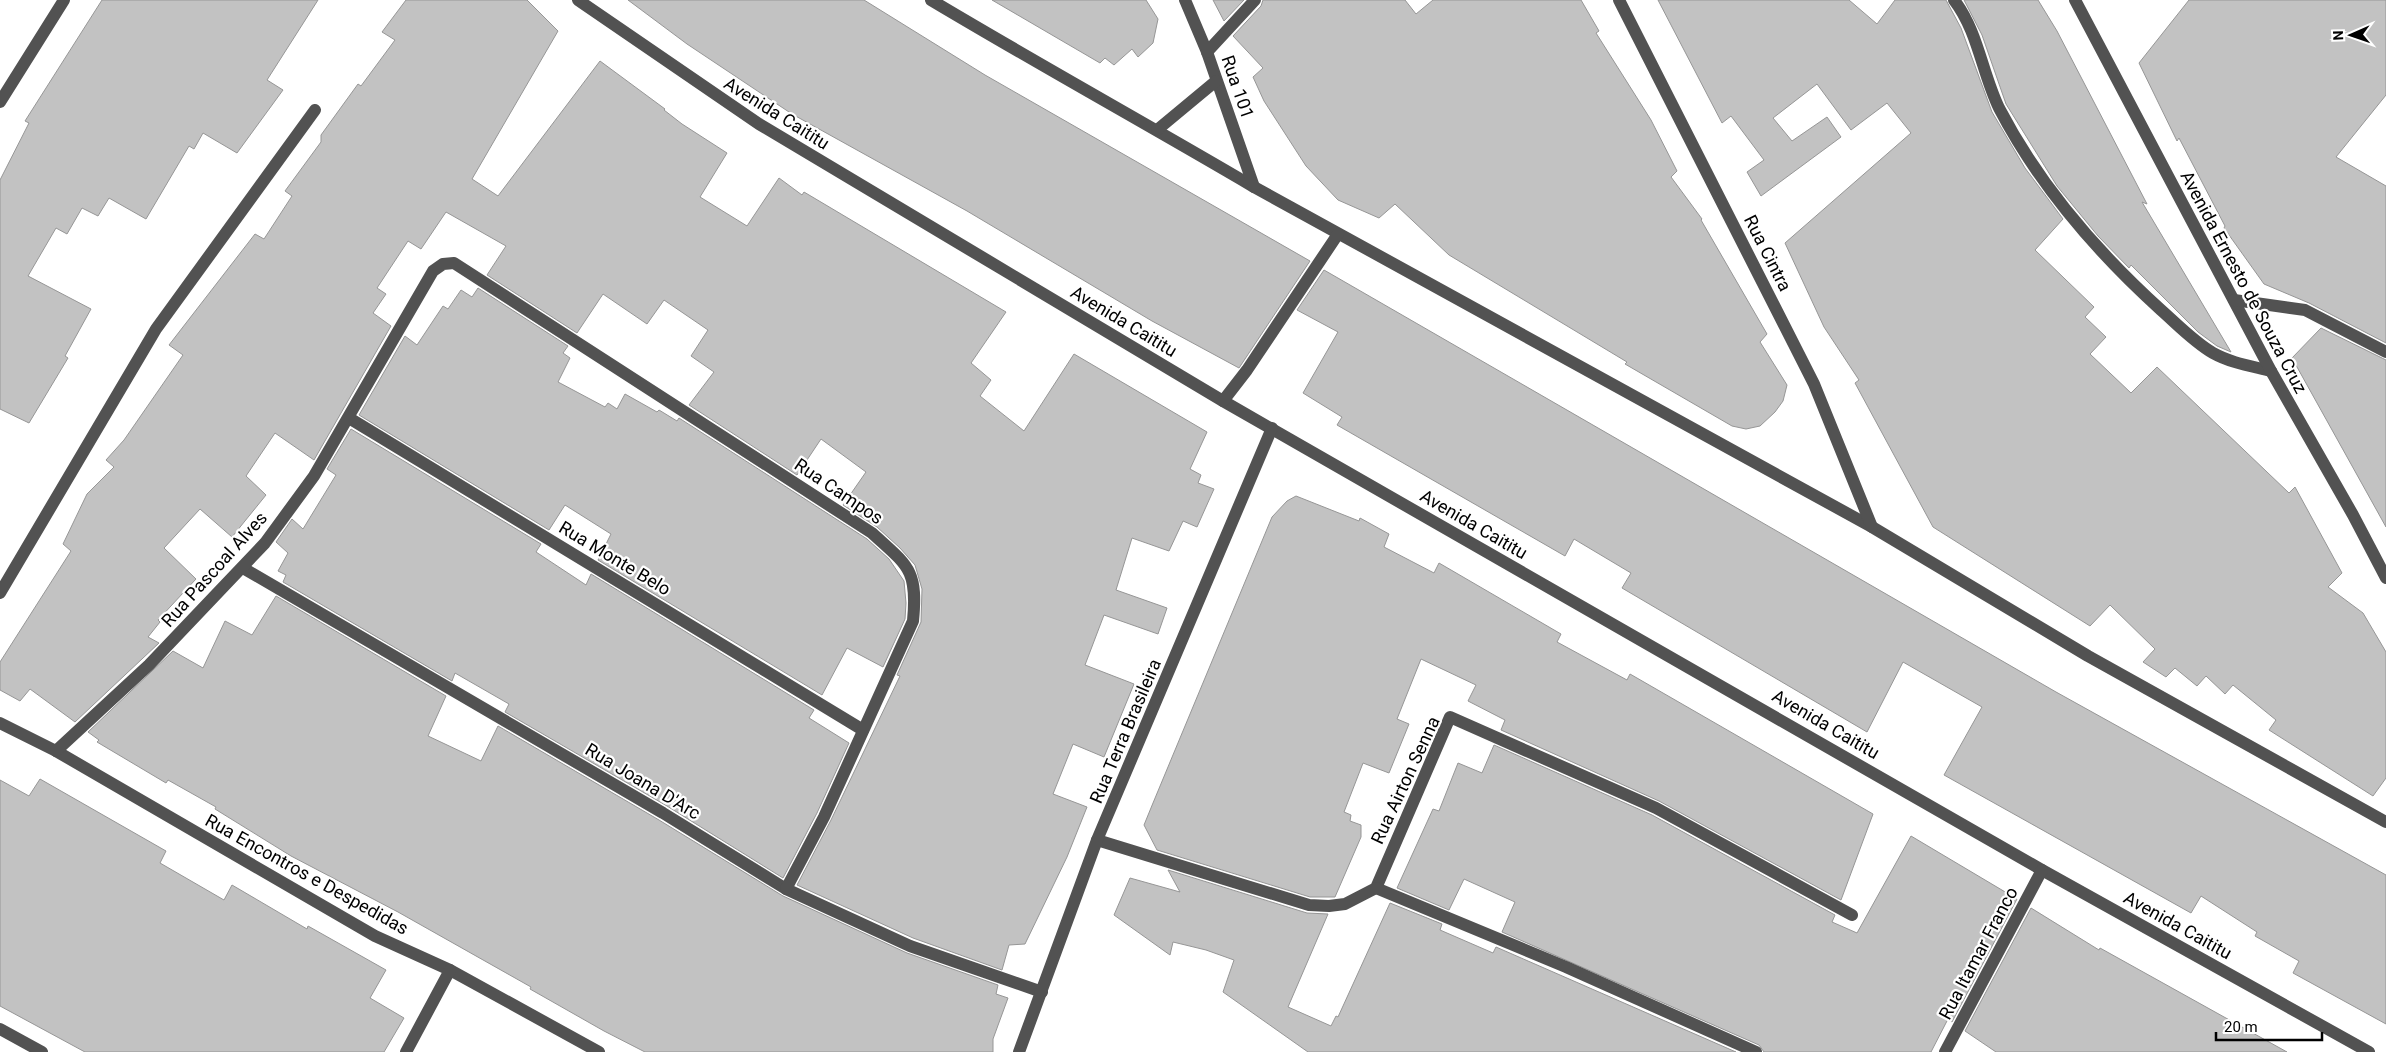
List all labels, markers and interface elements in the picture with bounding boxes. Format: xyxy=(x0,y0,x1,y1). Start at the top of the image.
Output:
north arrow xyxy=(2326,10,2376,60)
text: N xyxy=(2330,30,2346,41)
street label: Rua 101 xyxy=(1217,53,1259,121)
street label: Avenida Caititu xyxy=(720,72,834,154)
street label: Avenida Ernesto de Souza Cruz xyxy=(2176,167,2312,397)
street label: Rua Cintra xyxy=(1740,211,1796,295)
street label: Avenida Caititu xyxy=(1067,281,1181,361)
street label: Rua Campos xyxy=(791,454,887,528)
street label: Avenida Caititu xyxy=(1417,485,1531,563)
street label: Rua Pascoal Alves xyxy=(157,507,271,631)
street label: Rua Monte Belo xyxy=(555,516,675,600)
street label: Rua Terra Brasileira xyxy=(1085,656,1165,806)
street label: Avenida Caititu xyxy=(1769,685,1883,763)
street label: Rua Airton Senna xyxy=(1366,713,1444,847)
street label: Rua Joana D'Arc xyxy=(582,738,704,824)
street label: Rua Encontros e Despedidas xyxy=(202,809,412,939)
street label: Rua Itamar Franco xyxy=(1934,883,2022,1023)
street label: Avenida Caititu xyxy=(2120,887,2236,963)
scale bar xyxy=(2216,1010,2322,1042)
text: 20 m xyxy=(2224,1018,2258,1036)

